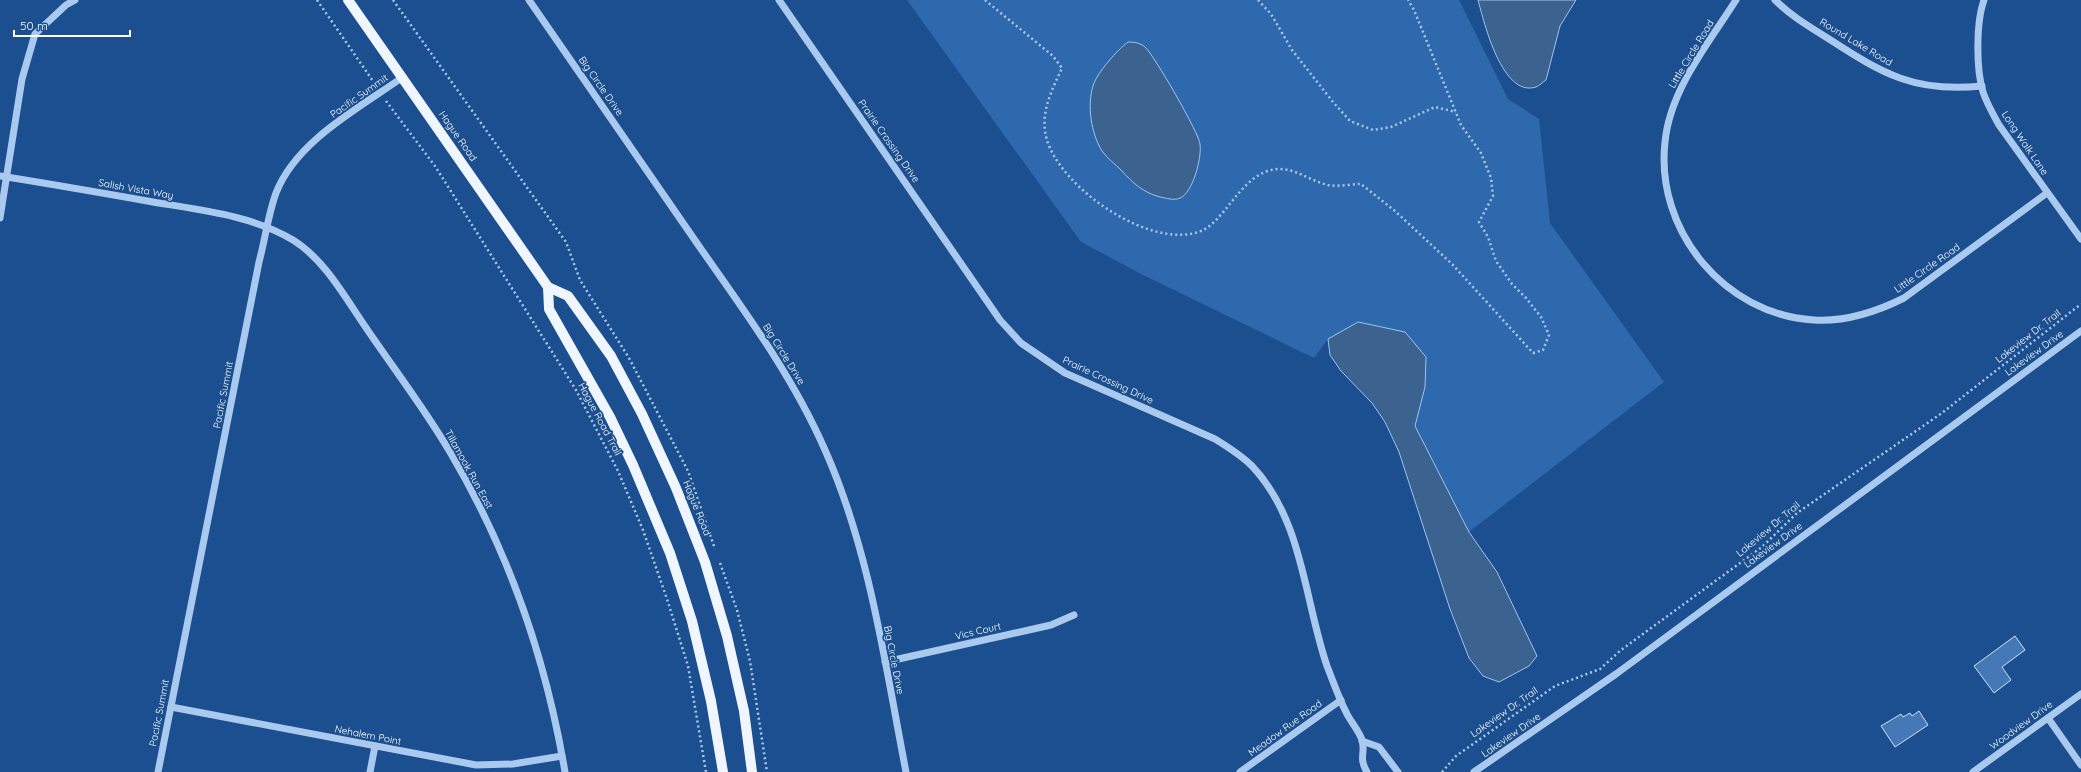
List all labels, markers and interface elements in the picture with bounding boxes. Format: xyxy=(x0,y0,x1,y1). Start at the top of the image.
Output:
scale bar xyxy=(14,12,130,38)
street label: Round Lake Road xyxy=(1817,15,1895,69)
street label: Little Circle Road xyxy=(1665,17,1717,91)
text: 50 m xyxy=(20,18,48,33)
street label: Big Circle Drive xyxy=(576,54,627,119)
street label: Pacific Summit xyxy=(327,71,391,121)
street label: Prairie Crossing Drive xyxy=(855,97,923,185)
street label: Hague Road xyxy=(436,108,480,164)
street label: Long Walk Lane xyxy=(1999,108,2052,178)
street label: Salish Vista Way xyxy=(97,176,175,202)
street label: Little Circle Road xyxy=(1891,240,1963,296)
street label: Lakeview Dr. Trail xyxy=(1993,306,2063,366)
street label: Big Circle Drive xyxy=(760,321,808,387)
street label: Lakeview Drive xyxy=(2002,327,2066,379)
street label: Prairie Crossing Drive xyxy=(1060,353,1156,407)
street label: Pacific Summit xyxy=(210,360,236,430)
street label: Hague Road Trail xyxy=(575,380,625,458)
street label: Tillamook Run East xyxy=(442,427,496,511)
street label: Hague Road xyxy=(680,479,714,537)
street label: Lakeview Dr. Trail xyxy=(1733,498,1803,560)
street label: Lakeview Drive xyxy=(1741,519,1805,571)
street label: Vics Court xyxy=(954,619,1003,643)
street label: Big Circle Drive xyxy=(881,625,907,696)
street label: Pacific Summit xyxy=(146,678,172,748)
street label: Lakeview Dr. Trail xyxy=(1468,684,1540,740)
street label: Meadow Rue Road xyxy=(1246,697,1324,759)
street label: Woodview Drive xyxy=(1987,697,2055,752)
street label: Lakeview Drive xyxy=(1479,710,1543,760)
street label: Nehalem Point xyxy=(334,722,403,748)

